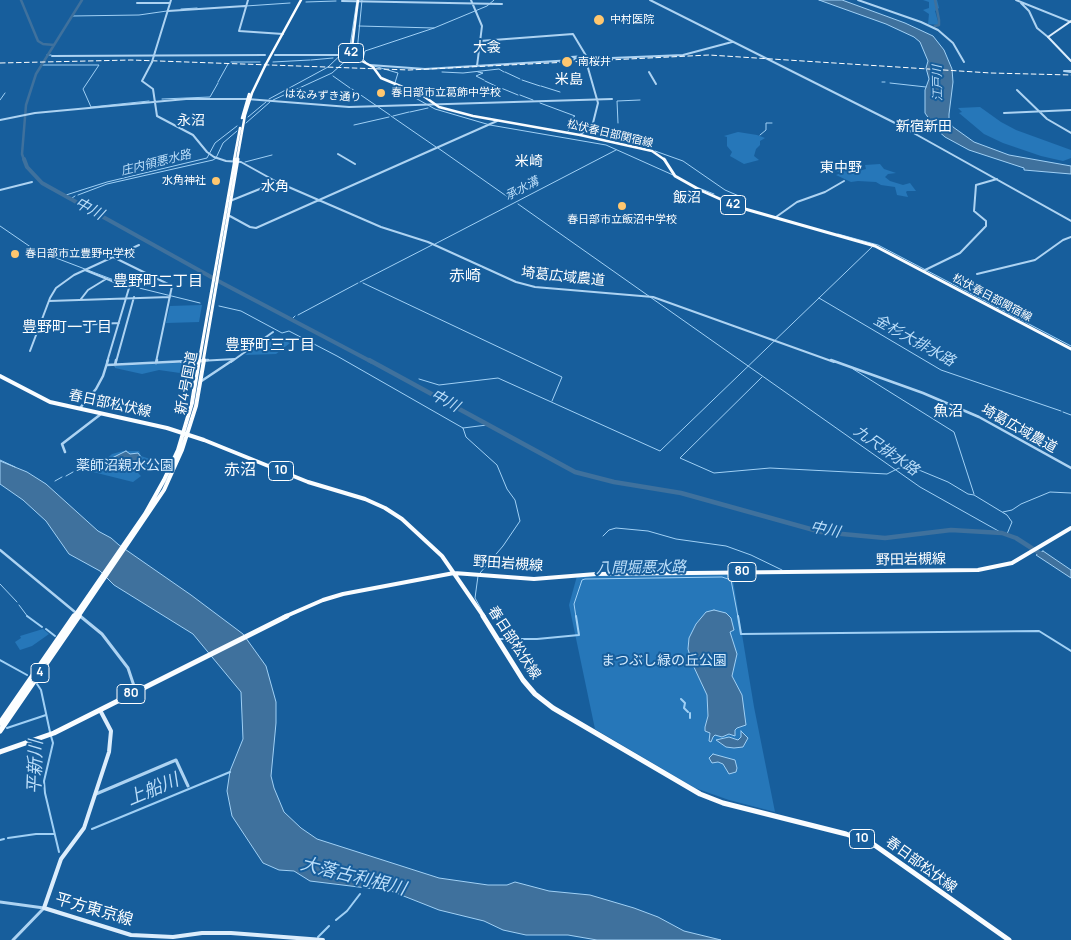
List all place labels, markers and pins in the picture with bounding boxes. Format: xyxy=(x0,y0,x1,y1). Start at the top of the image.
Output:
marker: 中村医院 xyxy=(592,13,606,27)
place label: 中村医院 xyxy=(610,13,654,27)
marker: 南桜井 xyxy=(560,55,574,69)
place label: 南桜井 xyxy=(578,55,611,69)
place label: 春日部市立葛飾中学校 xyxy=(391,86,501,100)
marker: 春日部市立葛飾中学校 xyxy=(375,87,387,99)
place label: 水角神社 xyxy=(162,174,206,188)
marker: 水角神社 xyxy=(210,175,222,187)
marker: 春日部市立飯沼中学校 xyxy=(616,200,628,212)
place label: 春日部市立飯沼中学校 xyxy=(567,213,677,227)
place label: 春日部市立豊野中学校 xyxy=(25,247,135,261)
marker: 春日部市立豊野中学校 xyxy=(9,248,21,260)

